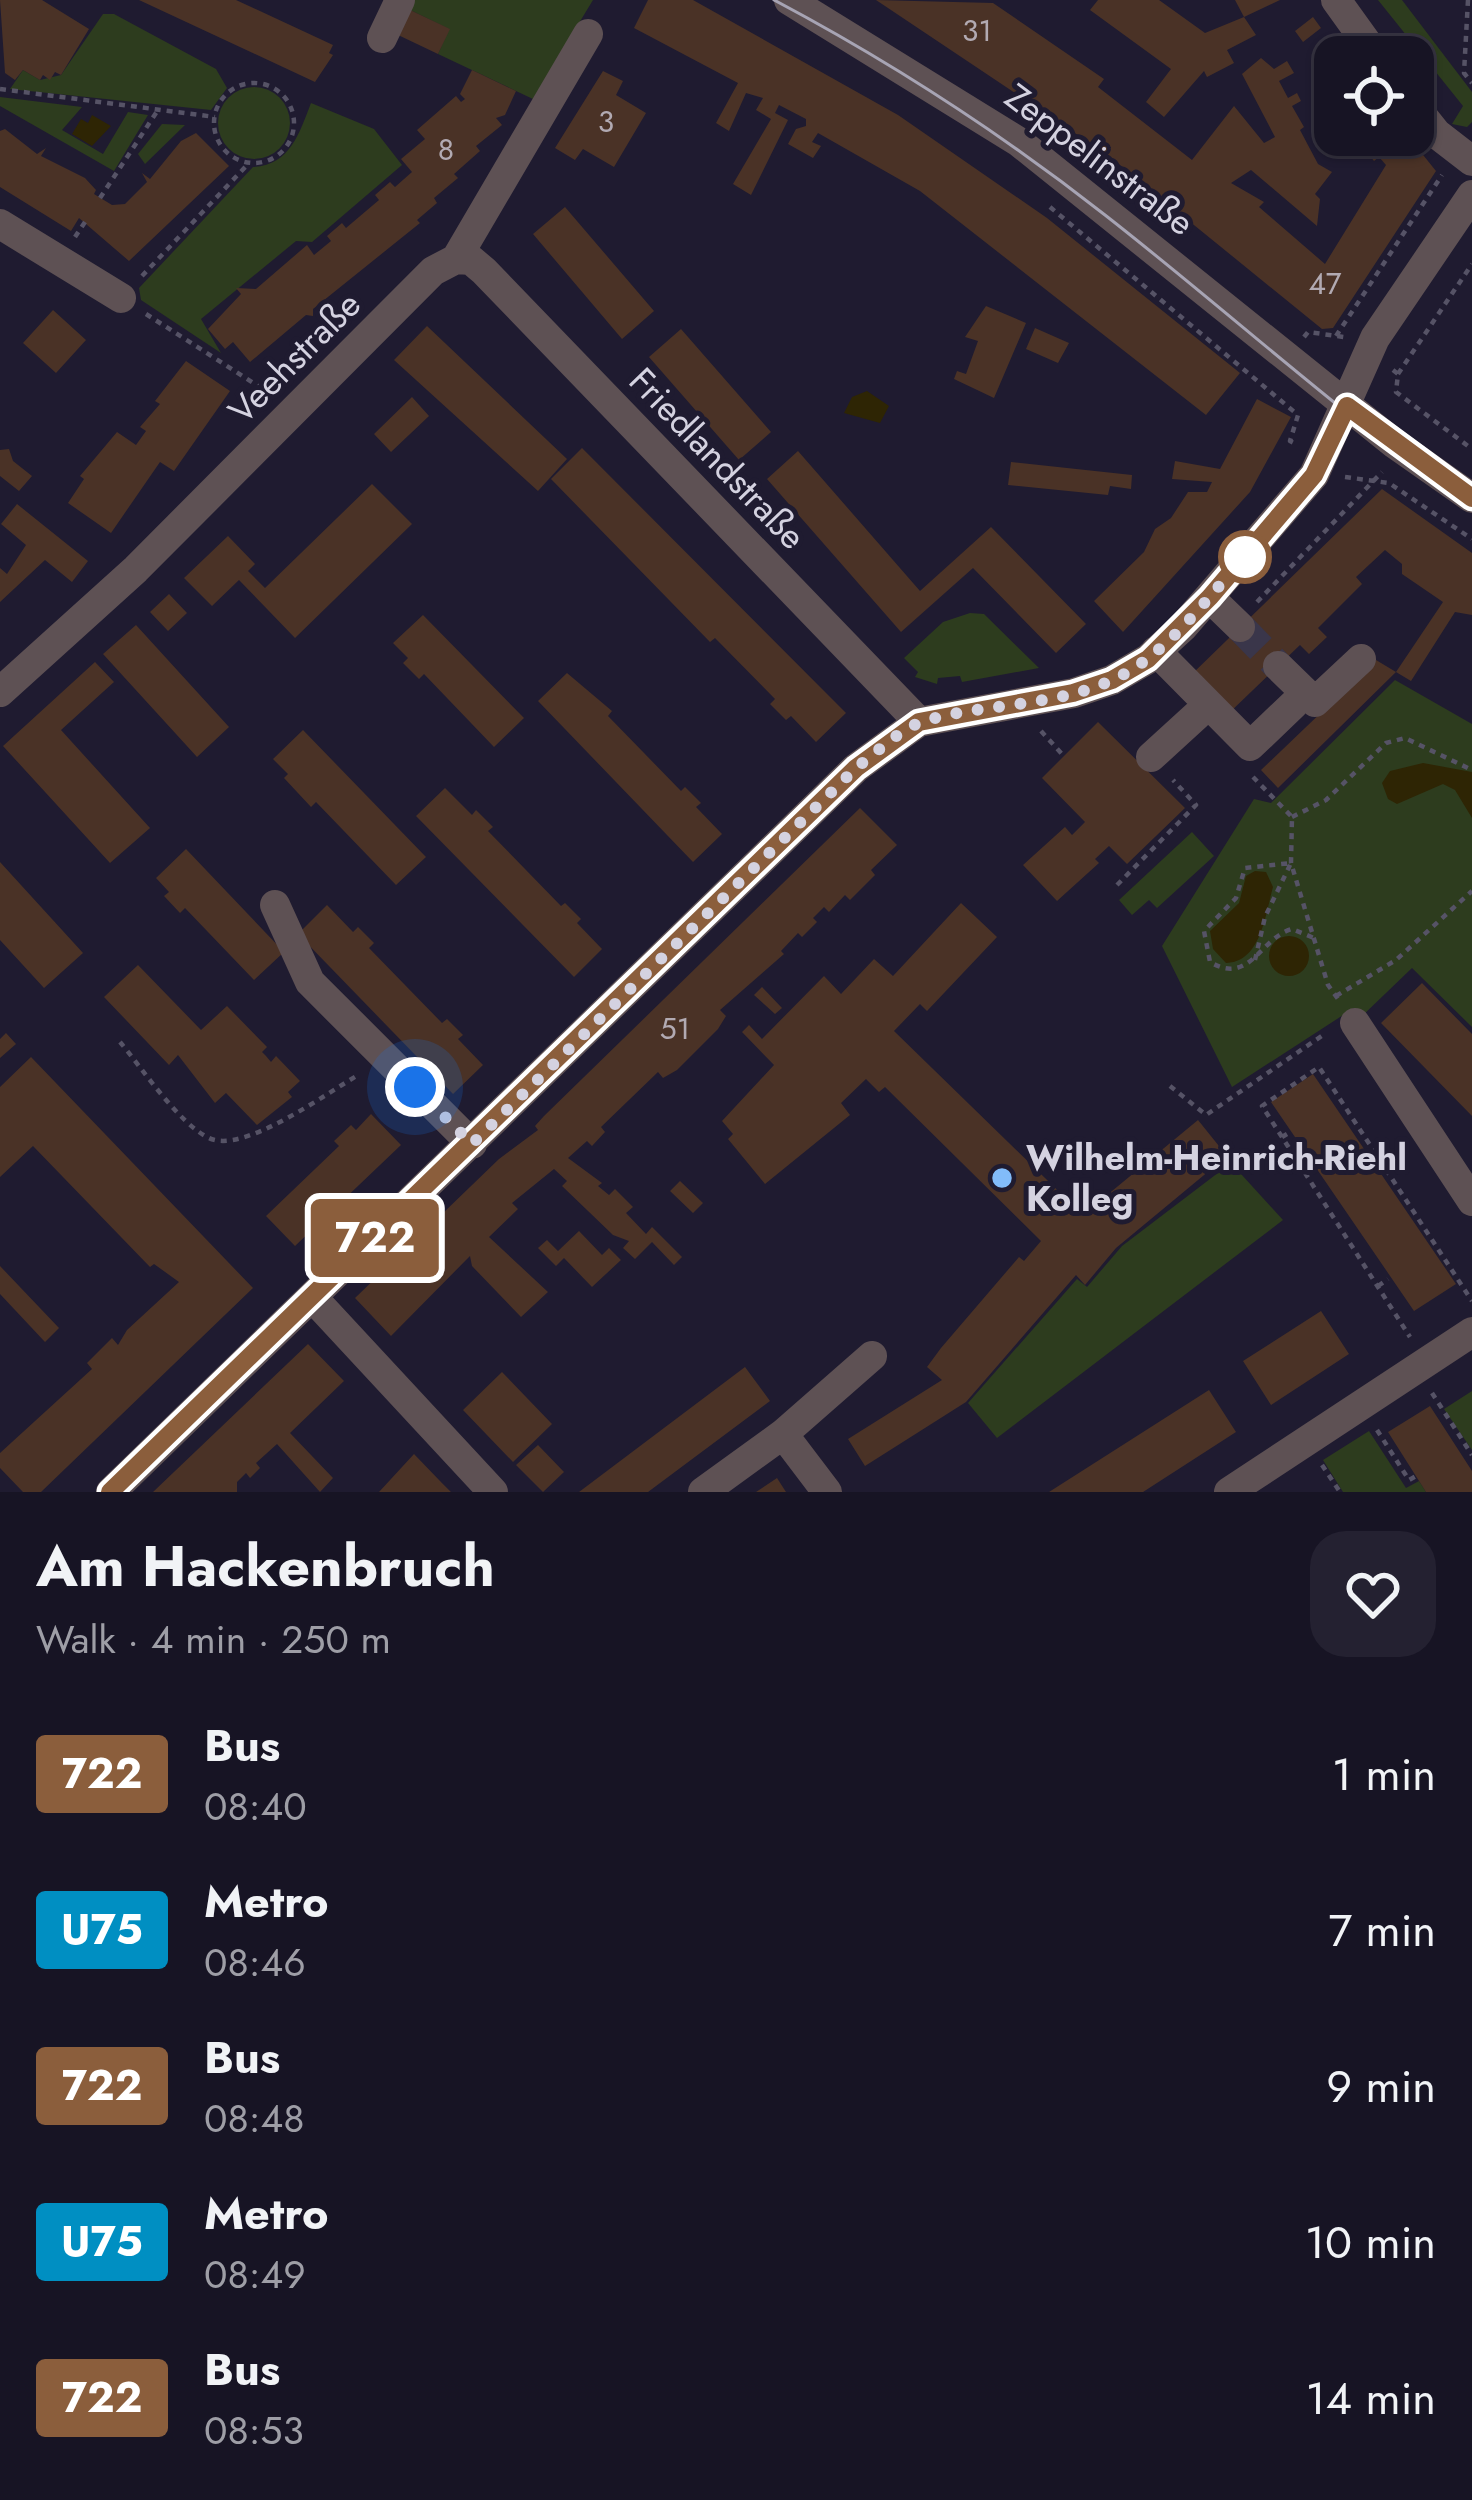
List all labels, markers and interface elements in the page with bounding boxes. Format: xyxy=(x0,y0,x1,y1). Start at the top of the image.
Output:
house number: 31 xyxy=(962,9,992,52)
map controls xyxy=(1314,36,1434,156)
button: locate xyxy=(1314,36,1434,156)
street label: Zeppelinstraße xyxy=(995,71,1205,247)
house number: 3 xyxy=(598,100,614,143)
house number: 8 xyxy=(438,128,454,171)
house number: 47 xyxy=(1308,262,1342,305)
street label: Veehstraße xyxy=(216,279,372,435)
street label: Friedlandstraße xyxy=(618,356,818,560)
unlabelled marker xyxy=(1220,532,1270,582)
house number: 51 xyxy=(660,1007,690,1050)
your location xyxy=(385,1057,445,1117)
place label: Wilhelm-Heinrich-Riehl Kolleg xyxy=(1026,1131,1407,1224)
marker: Wilhelm-Heinrich-Riehl Kolleg xyxy=(989,1165,1015,1191)
line badge: 722 xyxy=(306,1199,444,1277)
text: 722 xyxy=(335,1207,415,1268)
text: Am Hackenbruch xyxy=(36,1525,495,1607)
button: heart xyxy=(1310,1531,1436,1657)
text: Walk · 4 min · 250 m xyxy=(36,1611,391,1668)
text: Bus xyxy=(204,1713,280,1778)
text: 1 min xyxy=(1332,1742,1436,1807)
text: 722 xyxy=(62,1743,142,1804)
text: 08:40 xyxy=(204,1778,307,1835)
text: Metro xyxy=(204,1869,329,1934)
text: 7 min xyxy=(1328,1898,1436,1963)
text: U75 xyxy=(61,1899,143,1960)
text: 08:46 xyxy=(204,1934,306,1991)
text: Bus xyxy=(204,2025,280,2090)
text: 9 min xyxy=(1326,2054,1436,2119)
text: 722 xyxy=(62,2055,142,2116)
text: 08:48 xyxy=(204,2090,304,2147)
text: Metro xyxy=(204,2181,329,2246)
text: 10 min xyxy=(1305,2210,1436,2275)
text: U75 xyxy=(61,2211,143,2272)
text: 08:49 xyxy=(204,2246,306,2303)
text: Bus xyxy=(204,2337,280,2402)
text: 14 min xyxy=(1306,2366,1436,2431)
text: 722 xyxy=(62,2367,142,2428)
text: 08:53 xyxy=(204,2402,304,2459)

